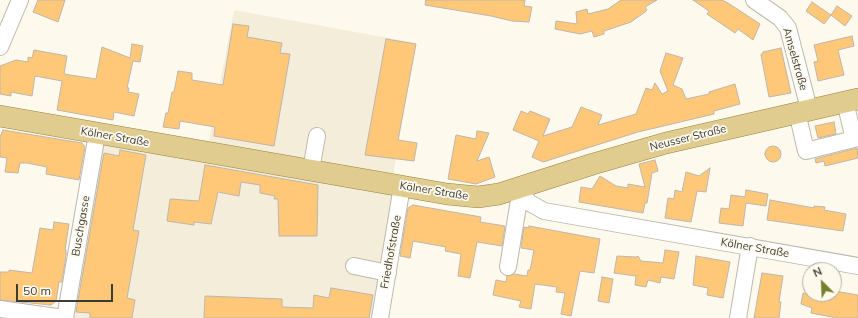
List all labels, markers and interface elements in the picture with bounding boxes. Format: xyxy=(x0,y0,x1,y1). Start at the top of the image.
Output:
street label: Amselstraße xyxy=(780,26,810,92)
street label: Neusser Straße xyxy=(648,122,728,154)
street label: Kölner Straße xyxy=(80,124,150,150)
street label: Kölner Straße xyxy=(399,179,469,203)
street label: Buschgasse xyxy=(69,195,93,257)
street label: Friedhofstraße xyxy=(378,214,404,290)
street label: Kölner Straße xyxy=(720,235,790,261)
north arrow xyxy=(802,262,842,302)
text: N xyxy=(811,264,824,280)
scale bar xyxy=(18,276,115,302)
text: 50 m xyxy=(23,283,51,298)

